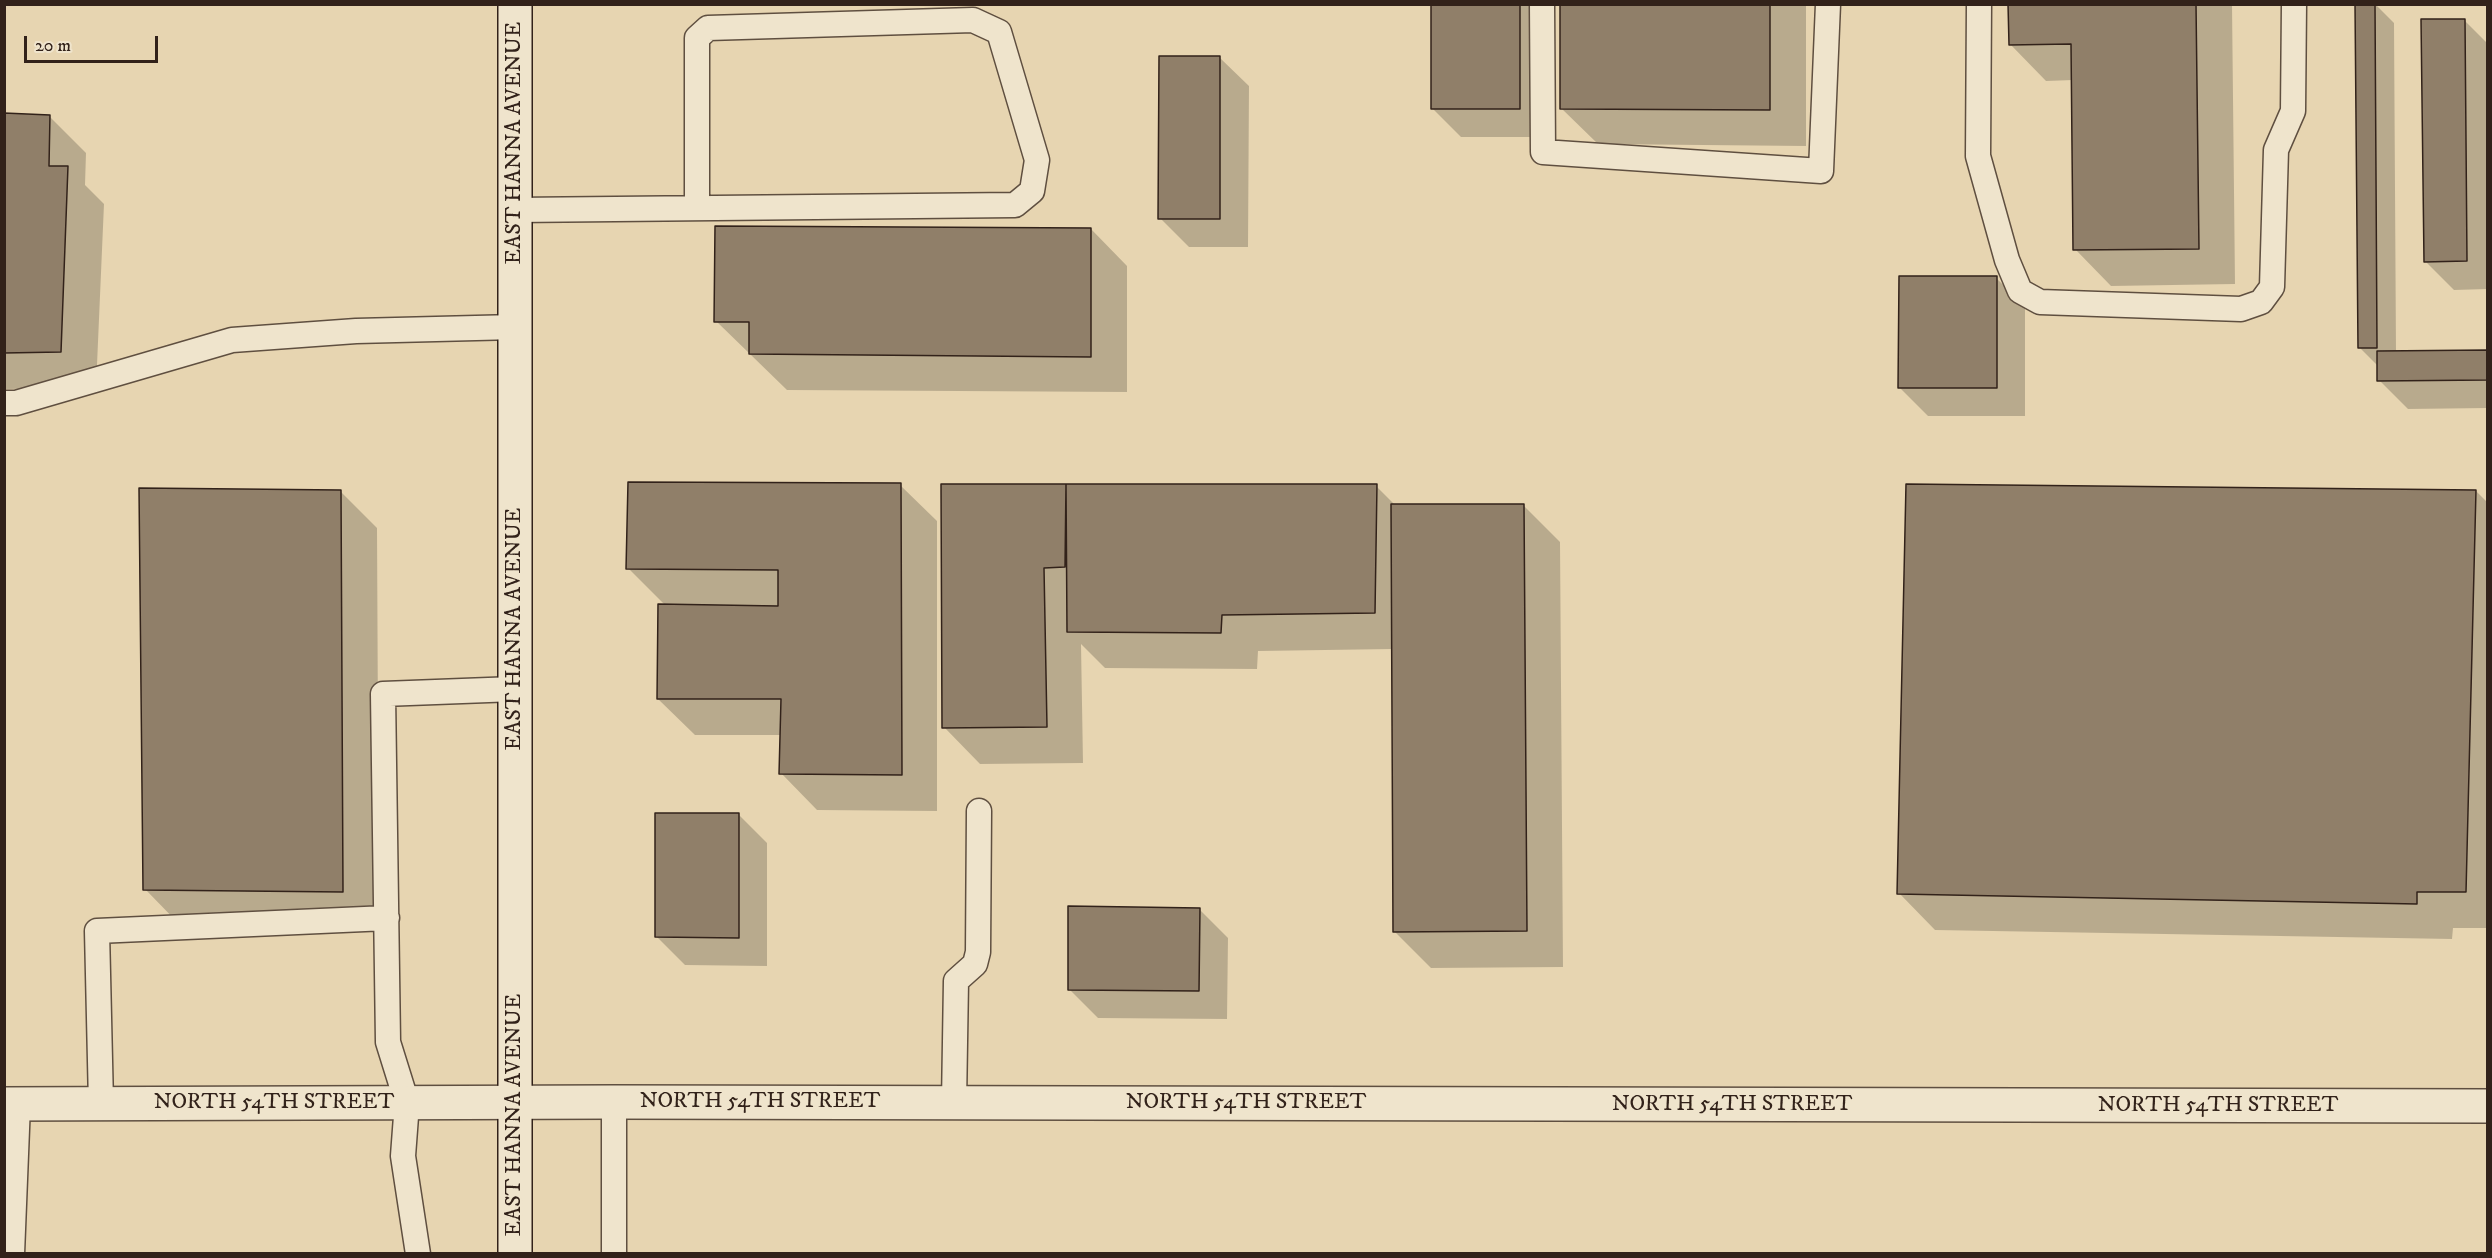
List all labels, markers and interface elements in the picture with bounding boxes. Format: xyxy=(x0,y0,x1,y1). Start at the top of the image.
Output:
street label: EAST HANNA AVENUE xyxy=(502,22,528,264)
scale bar xyxy=(27,24,160,62)
text: 20 m xyxy=(35,35,71,57)
street label: EAST HANNA AVENUE xyxy=(502,508,528,750)
street label: EAST HANNA AVENUE xyxy=(502,994,528,1236)
street label: NORTH 54TH STREET xyxy=(640,1089,880,1115)
street label: NORTH 54TH STREET xyxy=(154,1090,394,1116)
street label: NORTH 54TH STREET xyxy=(1126,1090,1366,1116)
street label: NORTH 54TH STREET xyxy=(1612,1092,1852,1118)
street label: NORTH 54TH STREET xyxy=(2098,1093,2338,1119)

